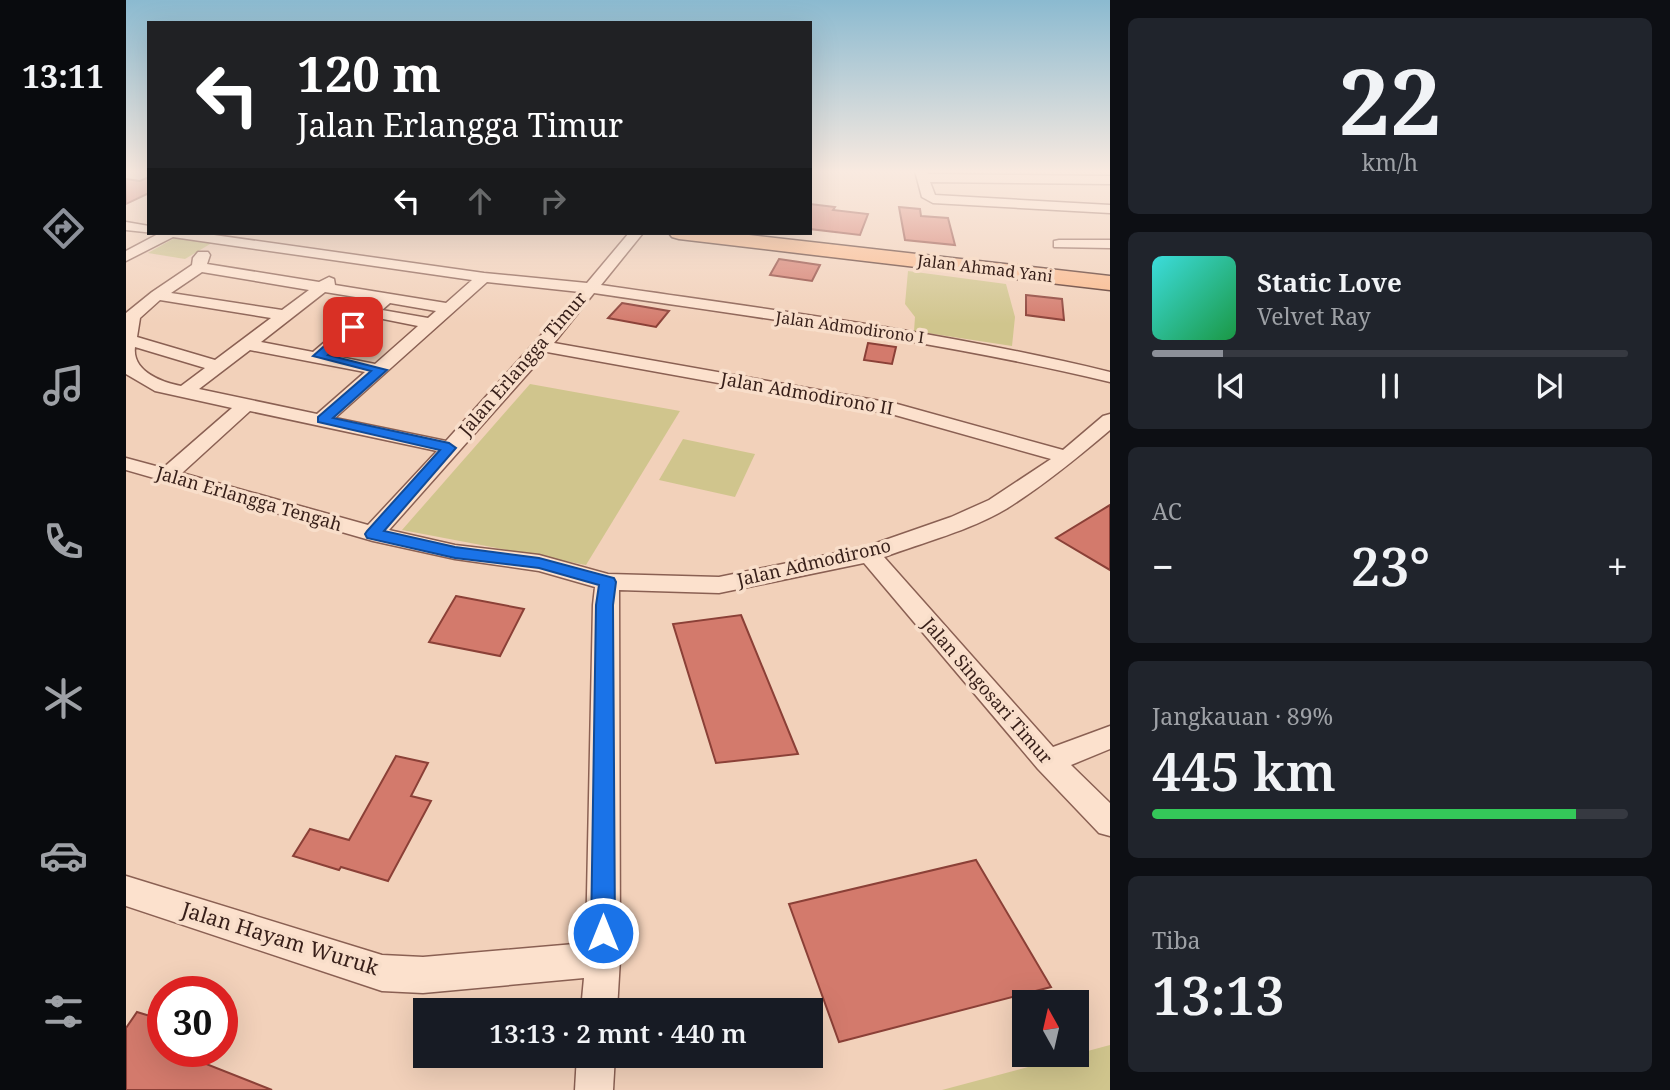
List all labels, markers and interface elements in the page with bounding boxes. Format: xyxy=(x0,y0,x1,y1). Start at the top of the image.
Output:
text: 22 xyxy=(1339,38,1441,162)
text: 120 m xyxy=(297,40,441,106)
icon: left xyxy=(182,49,273,140)
text: 13:11 xyxy=(22,54,104,97)
text: Jalan Erlangga Timur xyxy=(297,103,623,146)
text: km/h xyxy=(1362,146,1418,178)
icon: left xyxy=(388,182,426,220)
icon: ahead xyxy=(461,182,499,220)
icon: right xyxy=(534,182,572,220)
icon: directions xyxy=(39,204,88,253)
street label: Jalan Ahmad Yani xyxy=(915,249,1054,287)
text: Static Love xyxy=(1257,264,1402,300)
street label: Jalan Erlangga Timur xyxy=(452,286,592,441)
pin xyxy=(323,297,383,357)
text: Velvet Ray xyxy=(1257,300,1371,332)
street label: Jalan Admodirono I xyxy=(773,306,926,348)
icon: arrive xyxy=(334,308,372,346)
icon: music xyxy=(39,361,88,410)
street label: Jalan Admodirono II xyxy=(718,366,895,420)
icon: previous xyxy=(1212,367,1250,405)
icon: pause xyxy=(1371,367,1409,405)
icon: next xyxy=(1530,367,1568,405)
street label: Jalan Erlangga Tengah xyxy=(153,460,345,536)
text: AC xyxy=(1152,495,1182,527)
icon: phone xyxy=(39,517,88,566)
text: 23° xyxy=(1351,530,1430,601)
street label: Jalan Admodirono xyxy=(734,533,893,592)
text: − xyxy=(1152,540,1174,592)
text: + xyxy=(1607,540,1628,592)
street label: Jalan Singosari Timur xyxy=(917,611,1058,769)
icon: climate xyxy=(39,674,88,723)
text: Jangkauan · 89% xyxy=(1152,700,1333,732)
text: 445 km xyxy=(1152,735,1336,806)
icon: car xyxy=(39,831,88,880)
street label: Jalan Hayam Wuruk xyxy=(177,894,383,982)
position arrow xyxy=(566,896,640,970)
text: Tiba xyxy=(1152,924,1201,956)
text: 13:13 xyxy=(1152,959,1285,1030)
speed limit sign: 30 xyxy=(147,976,238,1067)
icon: filters xyxy=(39,987,88,1036)
north arrow xyxy=(1012,990,1088,1068)
map controls xyxy=(1012,990,1089,1067)
text: 13:13 · 2 mnt · 440 m xyxy=(489,1015,747,1051)

